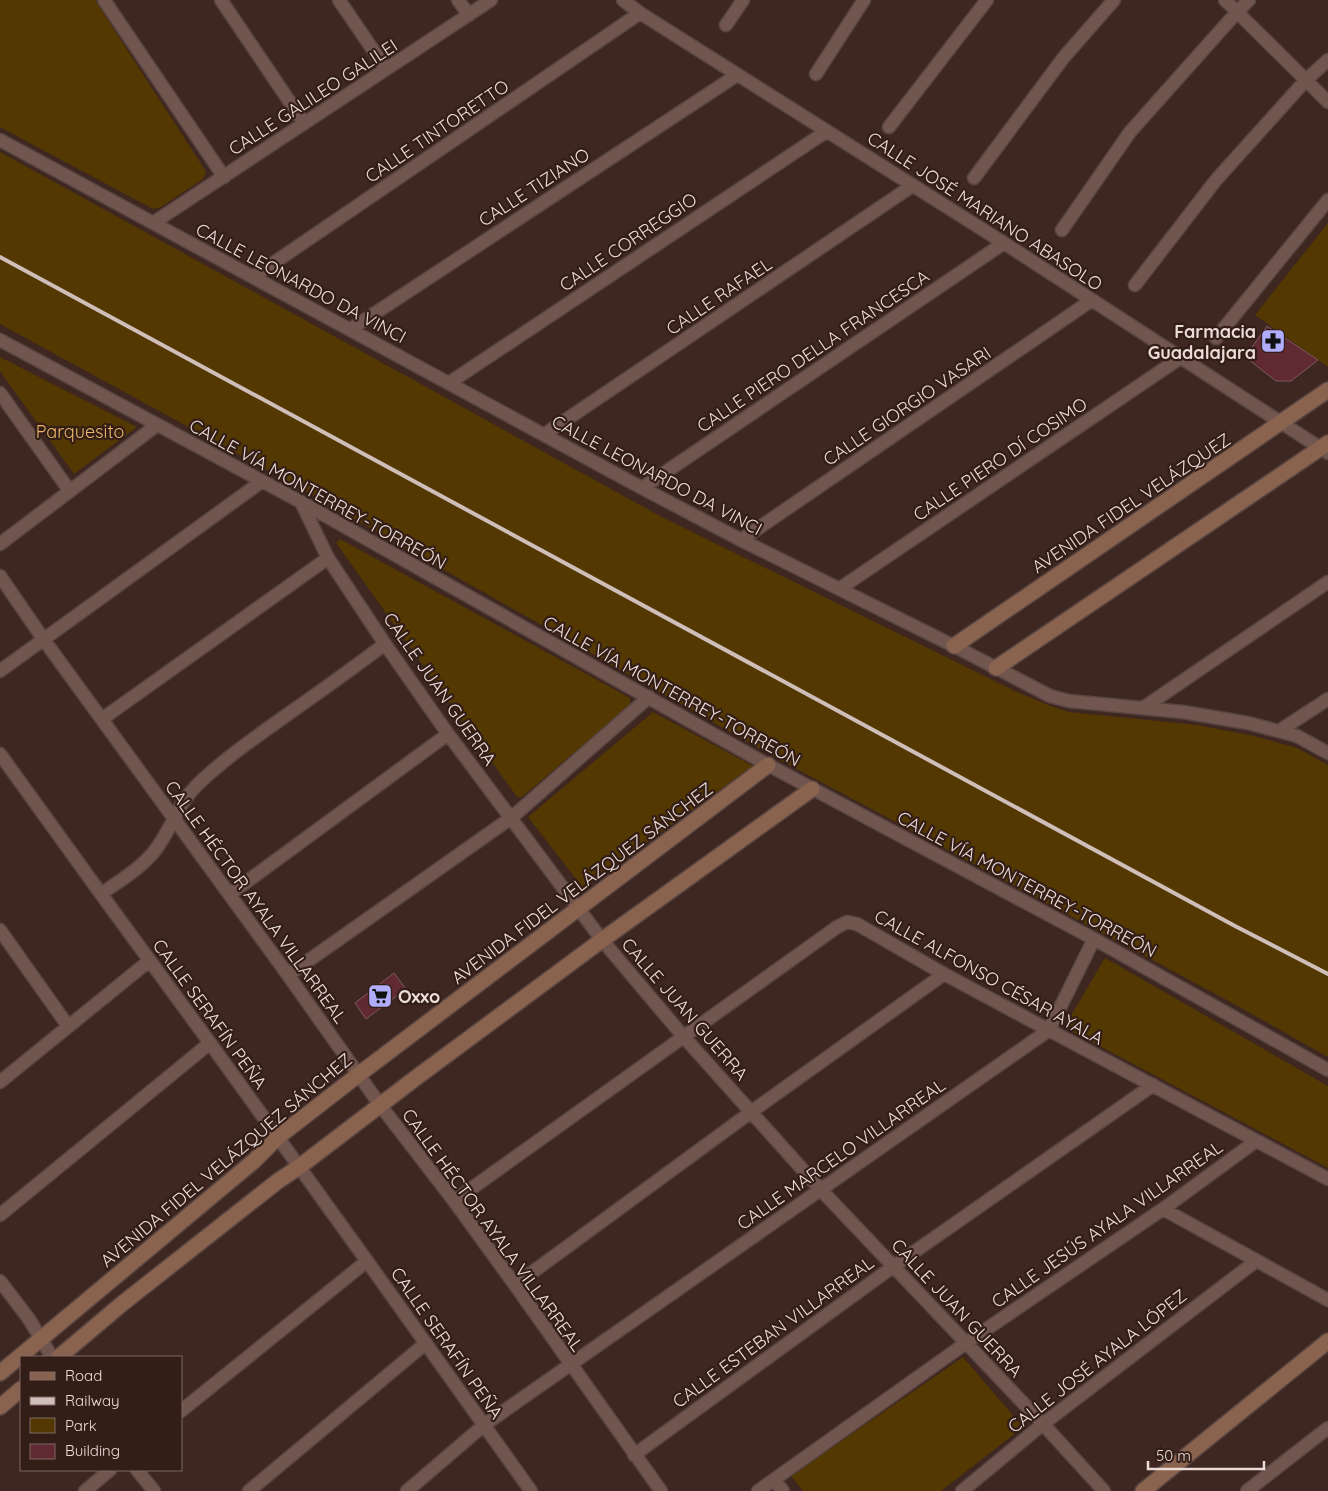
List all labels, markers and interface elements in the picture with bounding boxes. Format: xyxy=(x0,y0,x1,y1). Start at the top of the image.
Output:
street label: CALLE GALILEO GALILEI xyxy=(224,34,402,160)
street label: CALLE TINTORETTO xyxy=(361,74,513,188)
street label: CALLE JOSÉ MARIANO ABASOLO xyxy=(863,126,1107,296)
street label: CALLE TIZIANO xyxy=(474,143,594,231)
street label: CALLE CORREGGIO xyxy=(555,187,701,297)
street label: CALLE LEONARDO DA VINCI xyxy=(192,218,410,348)
street label: CALLE RAFAEL xyxy=(662,252,777,340)
street label: CALLE PIERO DELLA FRANCESCA xyxy=(693,264,934,437)
place label: Farmacia Guadalajara xyxy=(1148,320,1256,364)
pharmacy icon: Farmacia Guadalajara xyxy=(1260,328,1286,354)
street label: CALLE GIORGIO VASARI xyxy=(819,341,995,471)
street label: CALLE PIERO DÍ COSIMO xyxy=(909,392,1091,526)
street label: CALLE LEONARDO DA VINCI xyxy=(548,410,766,540)
street label: CALLE VÍA MONTERREY-TORREÓN xyxy=(185,414,451,574)
park label: Parquesito xyxy=(36,420,124,443)
street label: AVENIDA FIDEL VELÁZQUEZ xyxy=(1027,428,1235,578)
street label: CALLE JUAN GUERRA xyxy=(378,608,502,770)
street label: CALLE VÍA MONTERREY-TORREÓN xyxy=(539,611,805,771)
street label: CALLE HÉCTOR AYALA VILLARREAL xyxy=(160,776,352,1028)
street label: AVENIDA FIDEL VELÁZQUEZ SÁNCHEZ xyxy=(447,777,717,989)
street label: CALLE VÍA MONTERREY-TORREÓN xyxy=(893,806,1161,962)
street label: CALLE ALFONSO CÉSAR AYALA xyxy=(870,904,1108,1050)
street label: CALLE JUAN GUERRA xyxy=(617,933,753,1085)
street label: CALLE SERAFÍN PEÑA xyxy=(148,934,272,1094)
supermarket icon: Oxxo xyxy=(367,983,393,1009)
place label: Oxxo xyxy=(398,985,440,1008)
street label: AVENIDA FIDEL VELÁZQUEZ SÁNCHEZ xyxy=(96,1048,356,1272)
street label: CALLE MARCELO VILLARREAL xyxy=(732,1073,950,1235)
street label: CALLE HÉCTOR AYALA VILLARREAL xyxy=(397,1104,589,1356)
street label: CALLE JESÚS AYALA VILLARREAL xyxy=(987,1135,1227,1313)
street label: CALLE JUAN GUERRA xyxy=(887,1234,1028,1383)
street label: CALLE ESTEBAN VILLARREAL xyxy=(668,1251,879,1413)
street label: CALLE SERAFÍN PEÑA xyxy=(386,1263,508,1424)
street label: CALLE JOSÉ AYALA LÓPEZ xyxy=(1003,1284,1191,1438)
legend xyxy=(20,1356,182,1471)
text: Road xyxy=(65,1366,102,1385)
text: Railway xyxy=(65,1391,120,1410)
text: Park xyxy=(65,1416,97,1435)
scale bar xyxy=(1148,1438,1264,1470)
text: Building xyxy=(65,1441,120,1460)
text: 50 m xyxy=(1156,1446,1191,1465)

